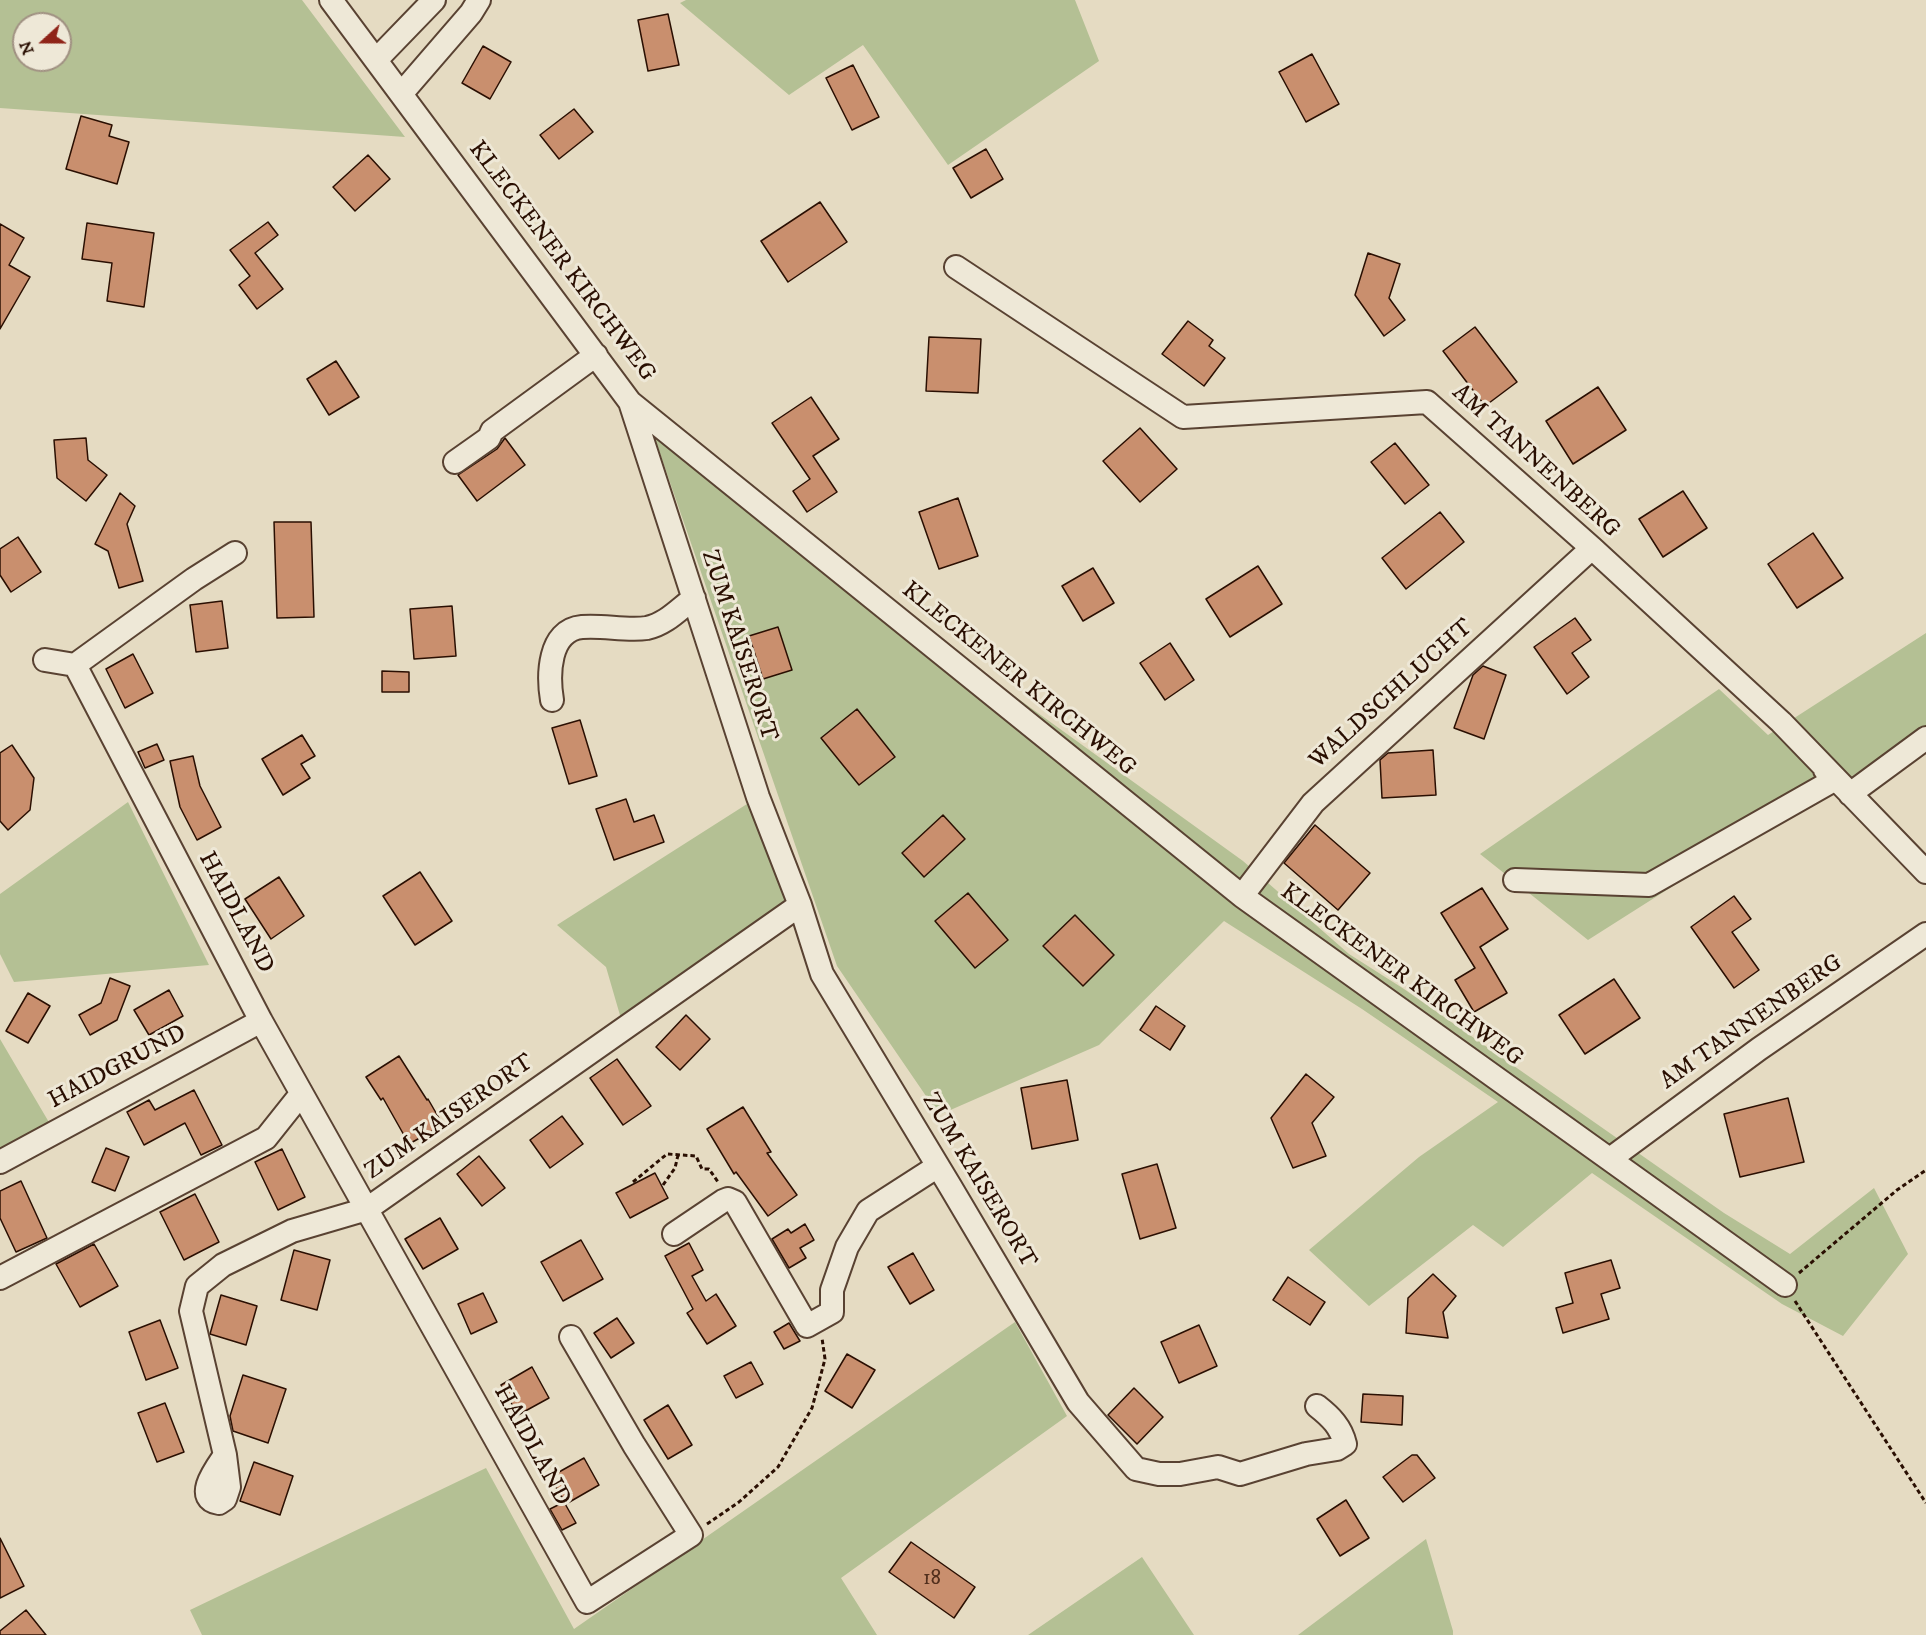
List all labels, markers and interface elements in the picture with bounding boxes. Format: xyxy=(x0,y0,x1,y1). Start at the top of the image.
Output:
north arrow xyxy=(12,12,72,72)
text: N xyxy=(15,38,39,57)
street label: KLECKENER KIRCHWEG xyxy=(461,136,661,388)
street label: AM TANNENBERG xyxy=(1445,379,1625,545)
street label: ZUM KAISERORT xyxy=(694,547,782,745)
street label: KLECKENER KIRCHWEG xyxy=(895,577,1141,783)
street label: WALDSCHLUCHT xyxy=(1304,614,1480,776)
street label: HAIDLAND xyxy=(191,847,279,979)
street label: KLECKENER KIRCHWEG xyxy=(1274,878,1528,1074)
street label: AM TANNENBERG xyxy=(1655,949,1849,1097)
street label: HAIDGRUND xyxy=(44,1020,192,1116)
street label: ZUM KAISERORT xyxy=(360,1049,540,1187)
street label: ZUM KAISERORT xyxy=(914,1088,1042,1274)
street label: HAIDLAND xyxy=(486,1381,576,1511)
house number: 18 xyxy=(923,1567,941,1593)

